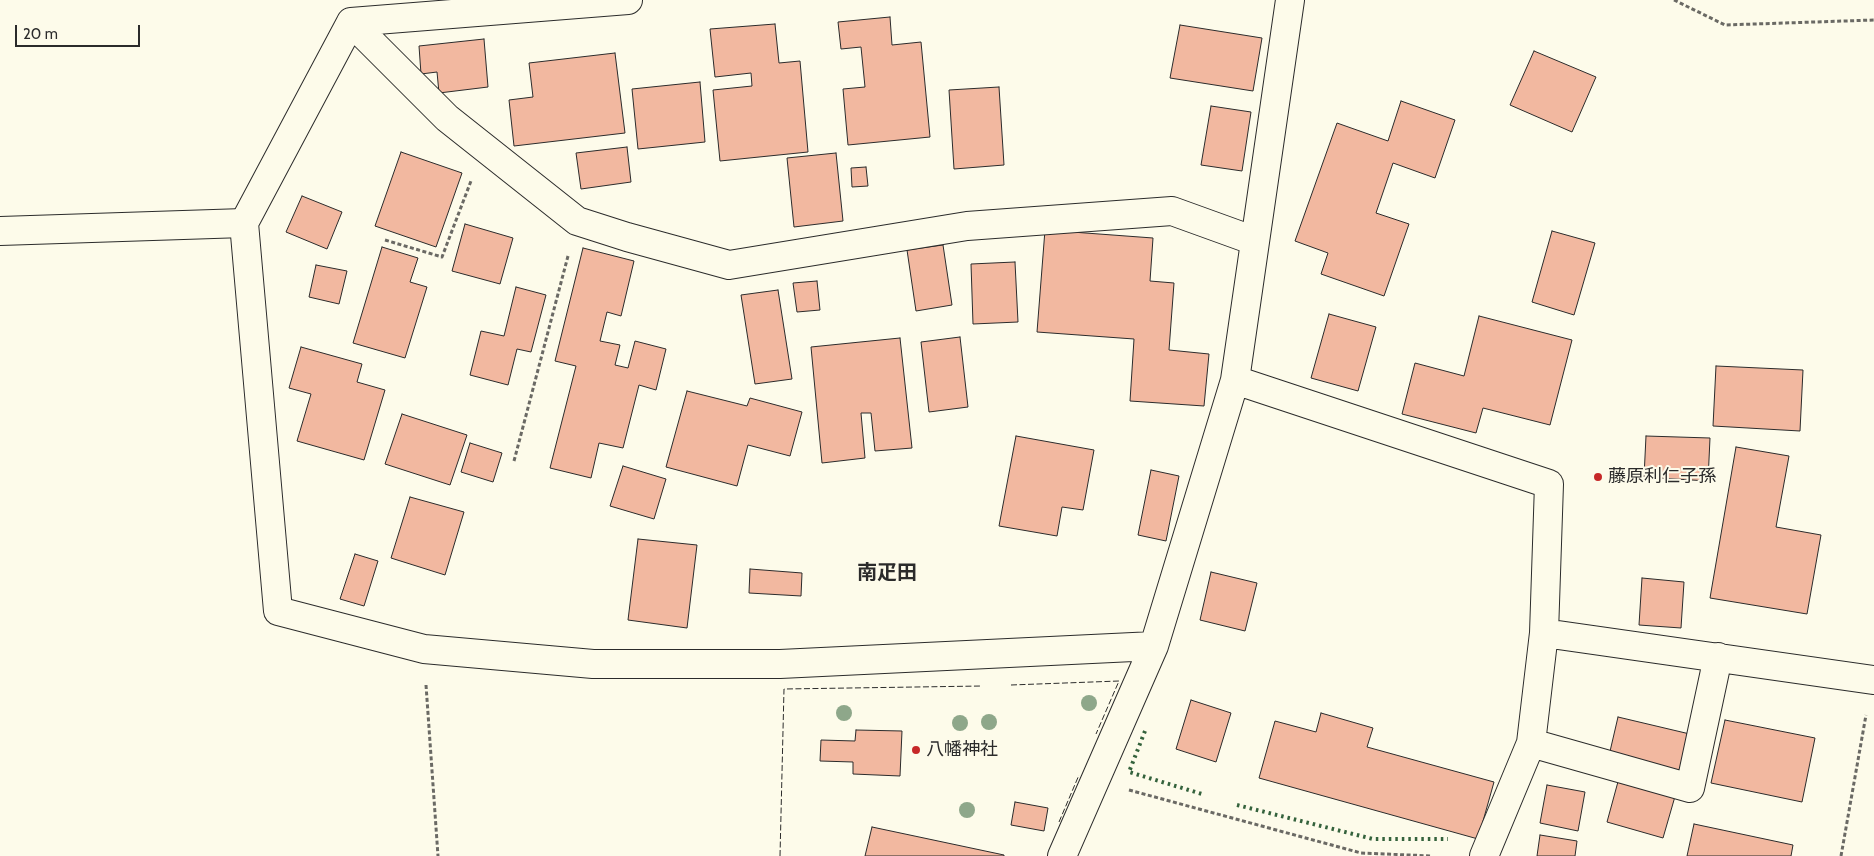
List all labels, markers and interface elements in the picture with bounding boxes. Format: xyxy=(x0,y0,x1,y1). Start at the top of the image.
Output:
scale bar xyxy=(18,15,142,47)
text: 20 m xyxy=(23,25,58,43)
place label: 藤原利仁子孫 xyxy=(1608,466,1716,488)
marker: 藤原利仁子孫 xyxy=(1592,471,1604,483)
district label: 南疋田 xyxy=(857,561,917,585)
place label: 八幡神社 xyxy=(926,739,998,761)
marker: 八幡神社 xyxy=(910,744,922,756)

